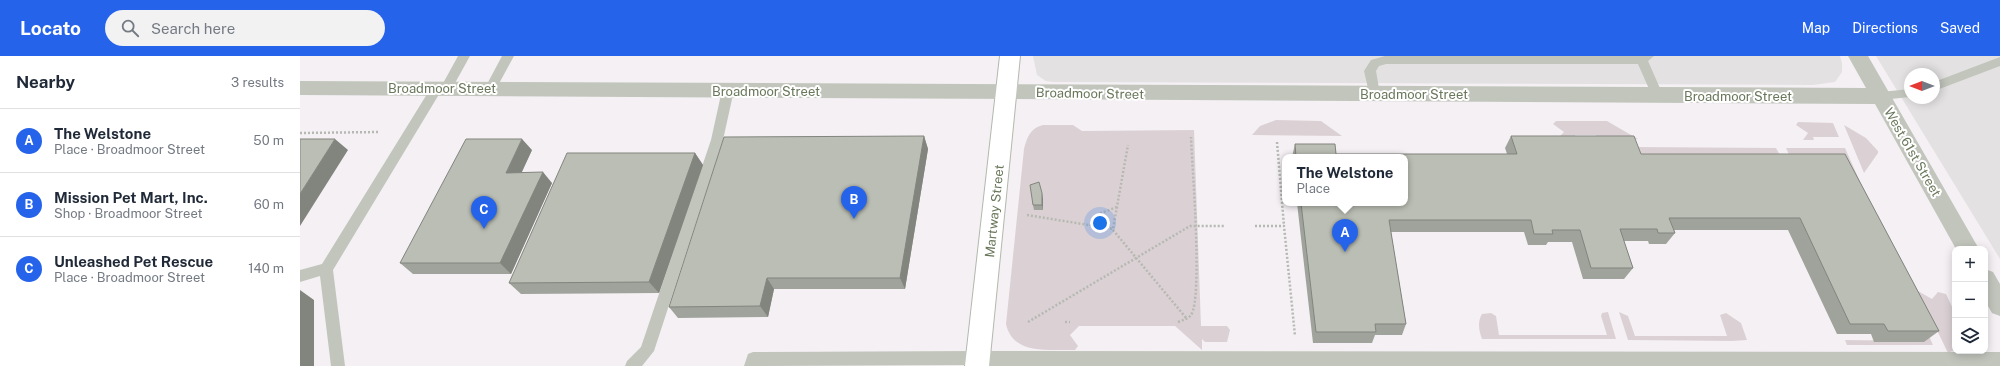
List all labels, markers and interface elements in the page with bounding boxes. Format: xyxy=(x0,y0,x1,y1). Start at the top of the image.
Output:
search box xyxy=(105,10,385,46)
text: Locato xyxy=(20,17,81,39)
icon: search xyxy=(119,17,141,39)
text: Search here xyxy=(151,20,235,37)
text: Map xyxy=(1802,20,1830,36)
text: Directions xyxy=(1852,20,1918,36)
text: Saved xyxy=(1940,20,1980,36)
north arrow xyxy=(1904,68,1940,104)
text: Nearby xyxy=(16,72,75,92)
text: 3 results xyxy=(231,75,284,90)
street label: Broadmoor Street xyxy=(388,81,496,96)
street label: Broadmoor Street xyxy=(712,84,820,99)
street label: Broadmoor Street xyxy=(1036,85,1144,102)
street label: Broadmoor Street xyxy=(1360,87,1468,102)
street label: Broadmoor Street xyxy=(1684,89,1792,104)
street label: West 61st Street xyxy=(1881,105,1944,199)
text: The Welstone xyxy=(54,125,151,142)
text: A xyxy=(24,133,34,148)
text: 50 m xyxy=(253,133,284,148)
text: Place · Broadmoor Street xyxy=(54,142,205,157)
popup xyxy=(1282,154,1408,206)
street label: Martway Street xyxy=(982,164,1007,258)
text: The Welstone xyxy=(1296,164,1394,181)
text: Place xyxy=(1296,181,1330,196)
pin: B xyxy=(841,186,867,219)
text: Mission Pet Mart, Inc. xyxy=(54,189,208,206)
pin: C xyxy=(471,196,497,229)
text: B xyxy=(25,197,33,212)
text: 60 m xyxy=(254,197,284,212)
text: Shop · Broadmoor Street xyxy=(54,206,203,221)
your location xyxy=(1090,213,1110,233)
pin: A xyxy=(1332,219,1358,252)
map controls xyxy=(1952,246,1988,354)
button: + xyxy=(1952,246,1988,282)
text: Unleashed Pet Rescue xyxy=(54,253,213,270)
text: C xyxy=(24,261,34,276)
text: 140 m xyxy=(248,261,284,276)
text: Place · Broadmoor Street xyxy=(54,270,205,285)
button: − xyxy=(1952,282,1988,318)
button: layers xyxy=(1952,318,1988,354)

